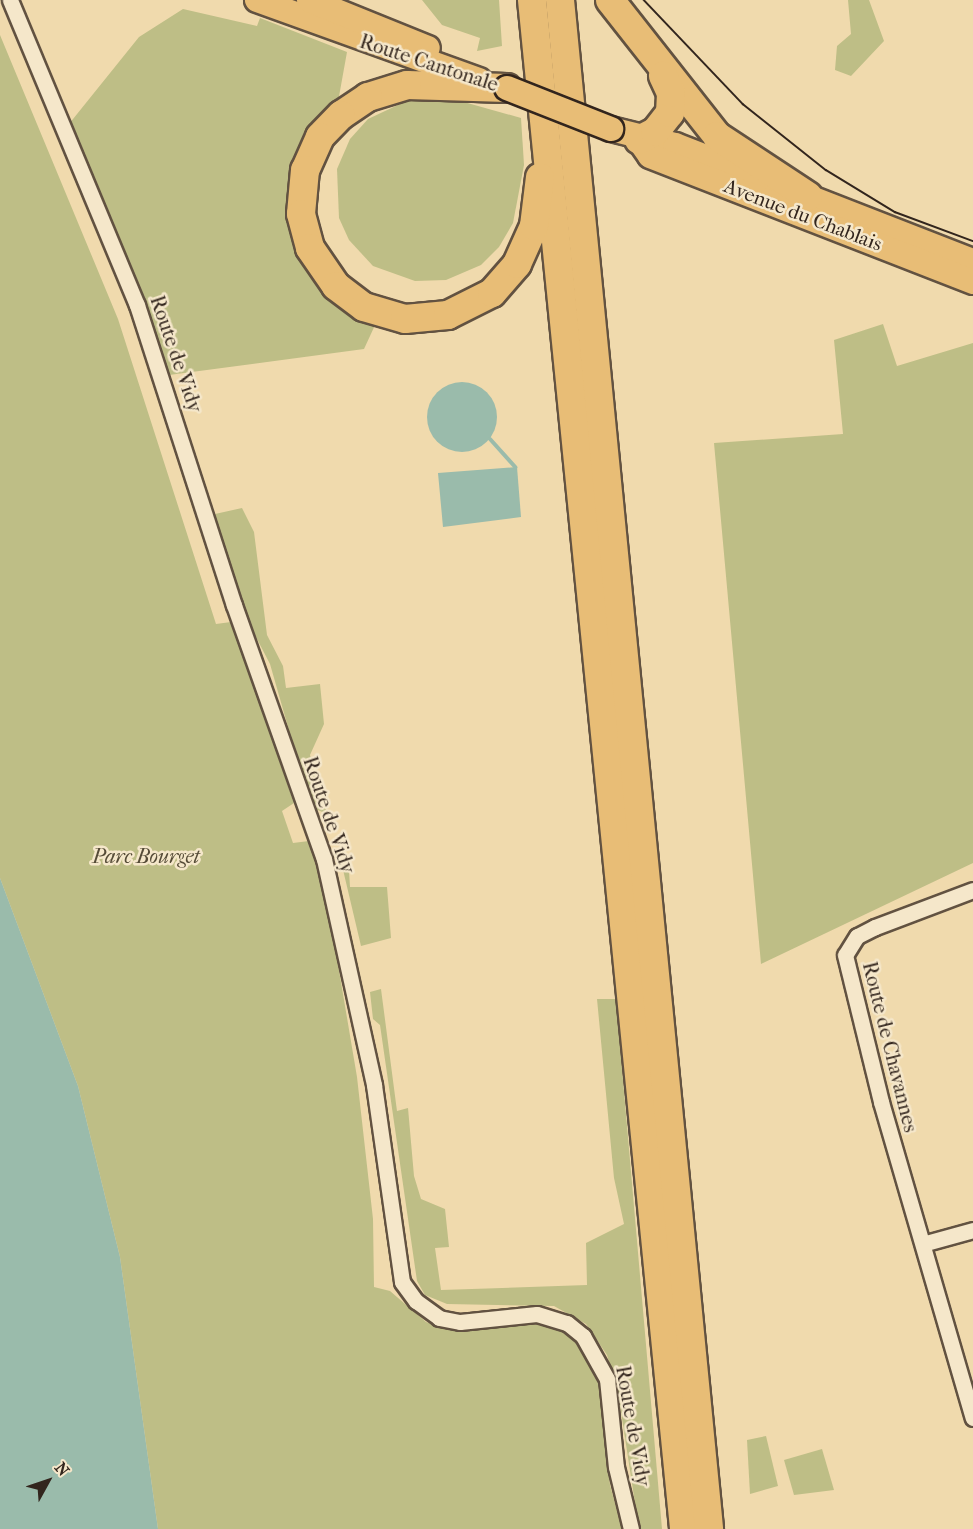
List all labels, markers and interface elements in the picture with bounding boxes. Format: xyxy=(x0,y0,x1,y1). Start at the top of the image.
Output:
street label: Route Cantonale xyxy=(357,29,501,97)
street label: Avenue du Chablais xyxy=(720,174,886,256)
street label: Route de Vidy xyxy=(145,292,207,416)
street label: Route de Vidy xyxy=(298,753,360,877)
park label: Parc Bourget xyxy=(92,844,200,868)
street label: Route de Chavannes xyxy=(857,959,923,1135)
street label: Route de Vidy xyxy=(611,1364,655,1488)
north arrow xyxy=(18,1451,78,1511)
text: N xyxy=(51,1458,73,1480)

